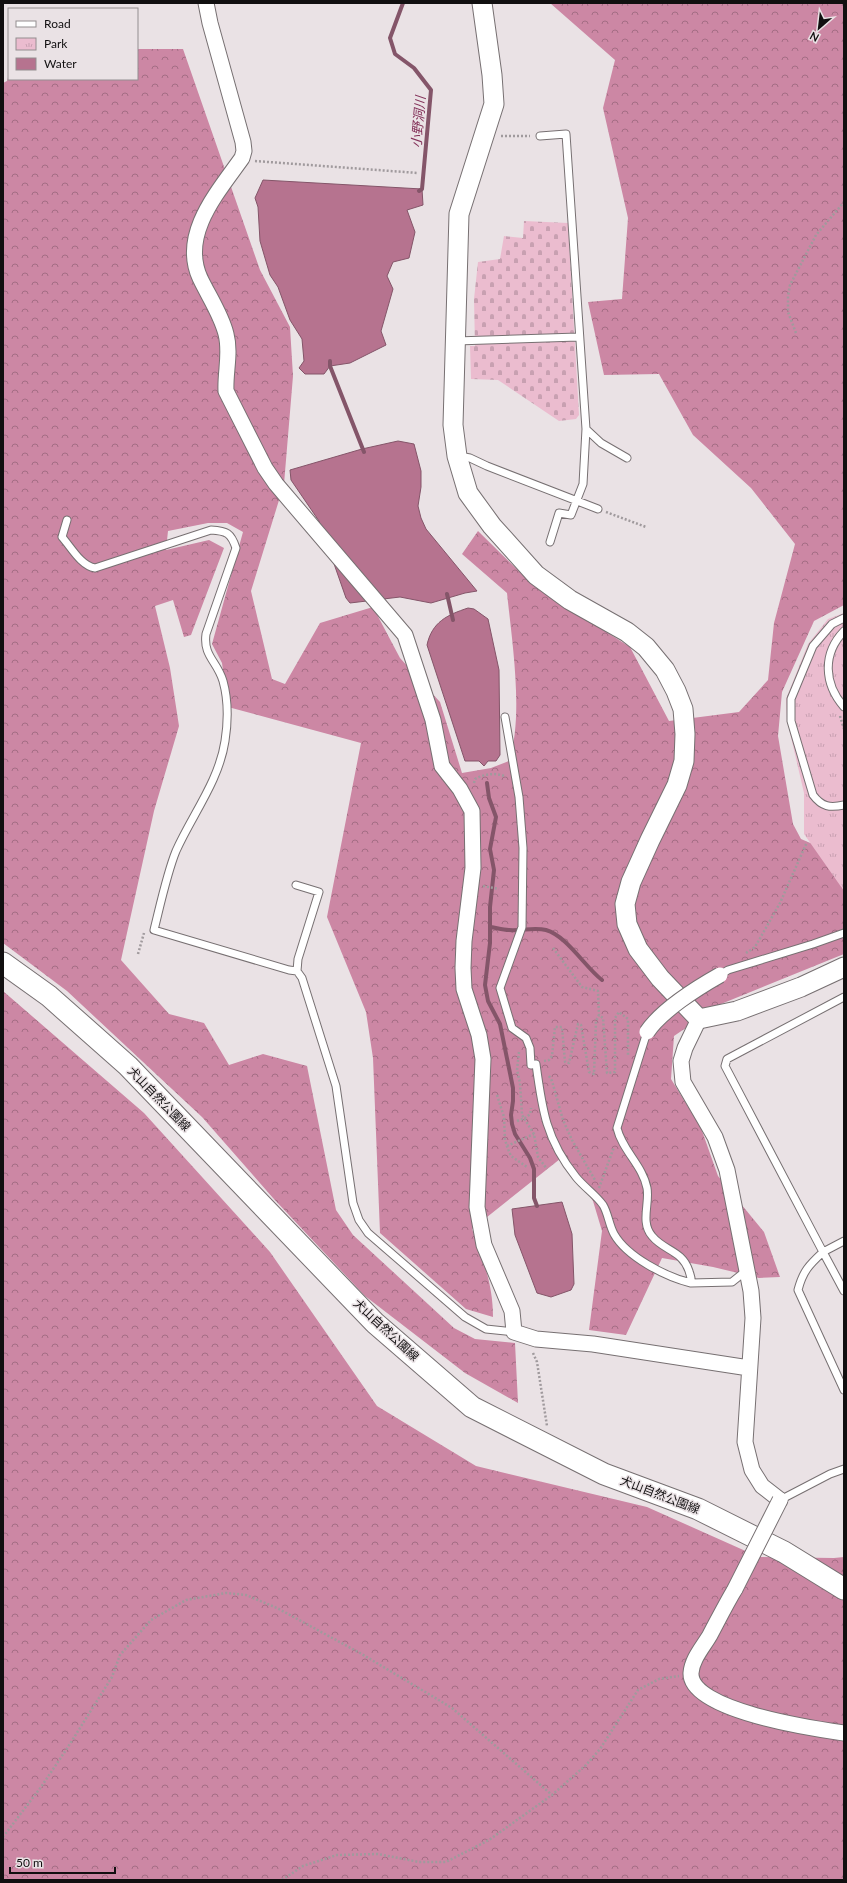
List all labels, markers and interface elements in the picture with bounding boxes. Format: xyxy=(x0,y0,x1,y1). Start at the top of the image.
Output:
legend xyxy=(8,8,138,80)
north arrow xyxy=(799,8,839,48)
text: Road xyxy=(44,16,71,31)
text: N xyxy=(807,30,821,45)
text: Park xyxy=(44,36,68,51)
text: Water xyxy=(44,56,77,71)
water label: 小野洞川 xyxy=(408,93,428,149)
street label: 犬山自然公園線 xyxy=(125,1063,194,1134)
street label: 犬山自然公園線 xyxy=(351,1295,422,1364)
street label: 犬山自然公園線 xyxy=(618,1472,702,1517)
scale bar xyxy=(10,1849,115,1875)
text: 50 m xyxy=(16,1855,43,1870)

